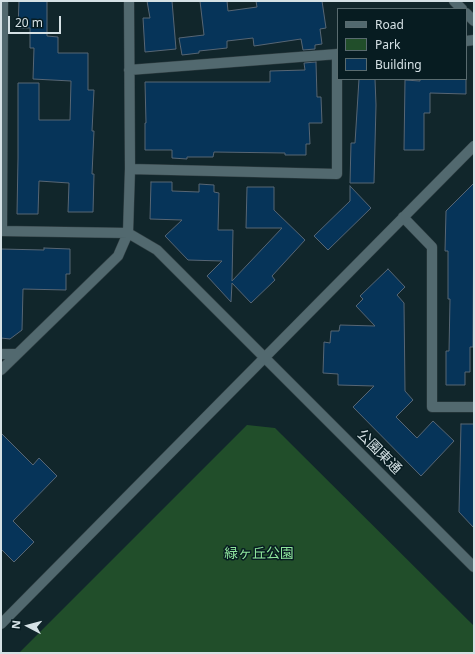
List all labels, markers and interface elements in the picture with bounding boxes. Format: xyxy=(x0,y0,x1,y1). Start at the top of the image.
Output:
scale bar xyxy=(10,8,63,34)
legend xyxy=(337,8,467,80)
text: 20 m xyxy=(15,14,43,31)
text: Road xyxy=(375,16,404,33)
text: Park xyxy=(375,36,400,53)
text: Building xyxy=(375,56,422,73)
street label: 公園東通 xyxy=(353,426,405,478)
park label: 緑ヶ丘公園 xyxy=(224,546,294,562)
north arrow xyxy=(8,606,48,646)
text: N xyxy=(8,619,23,630)

